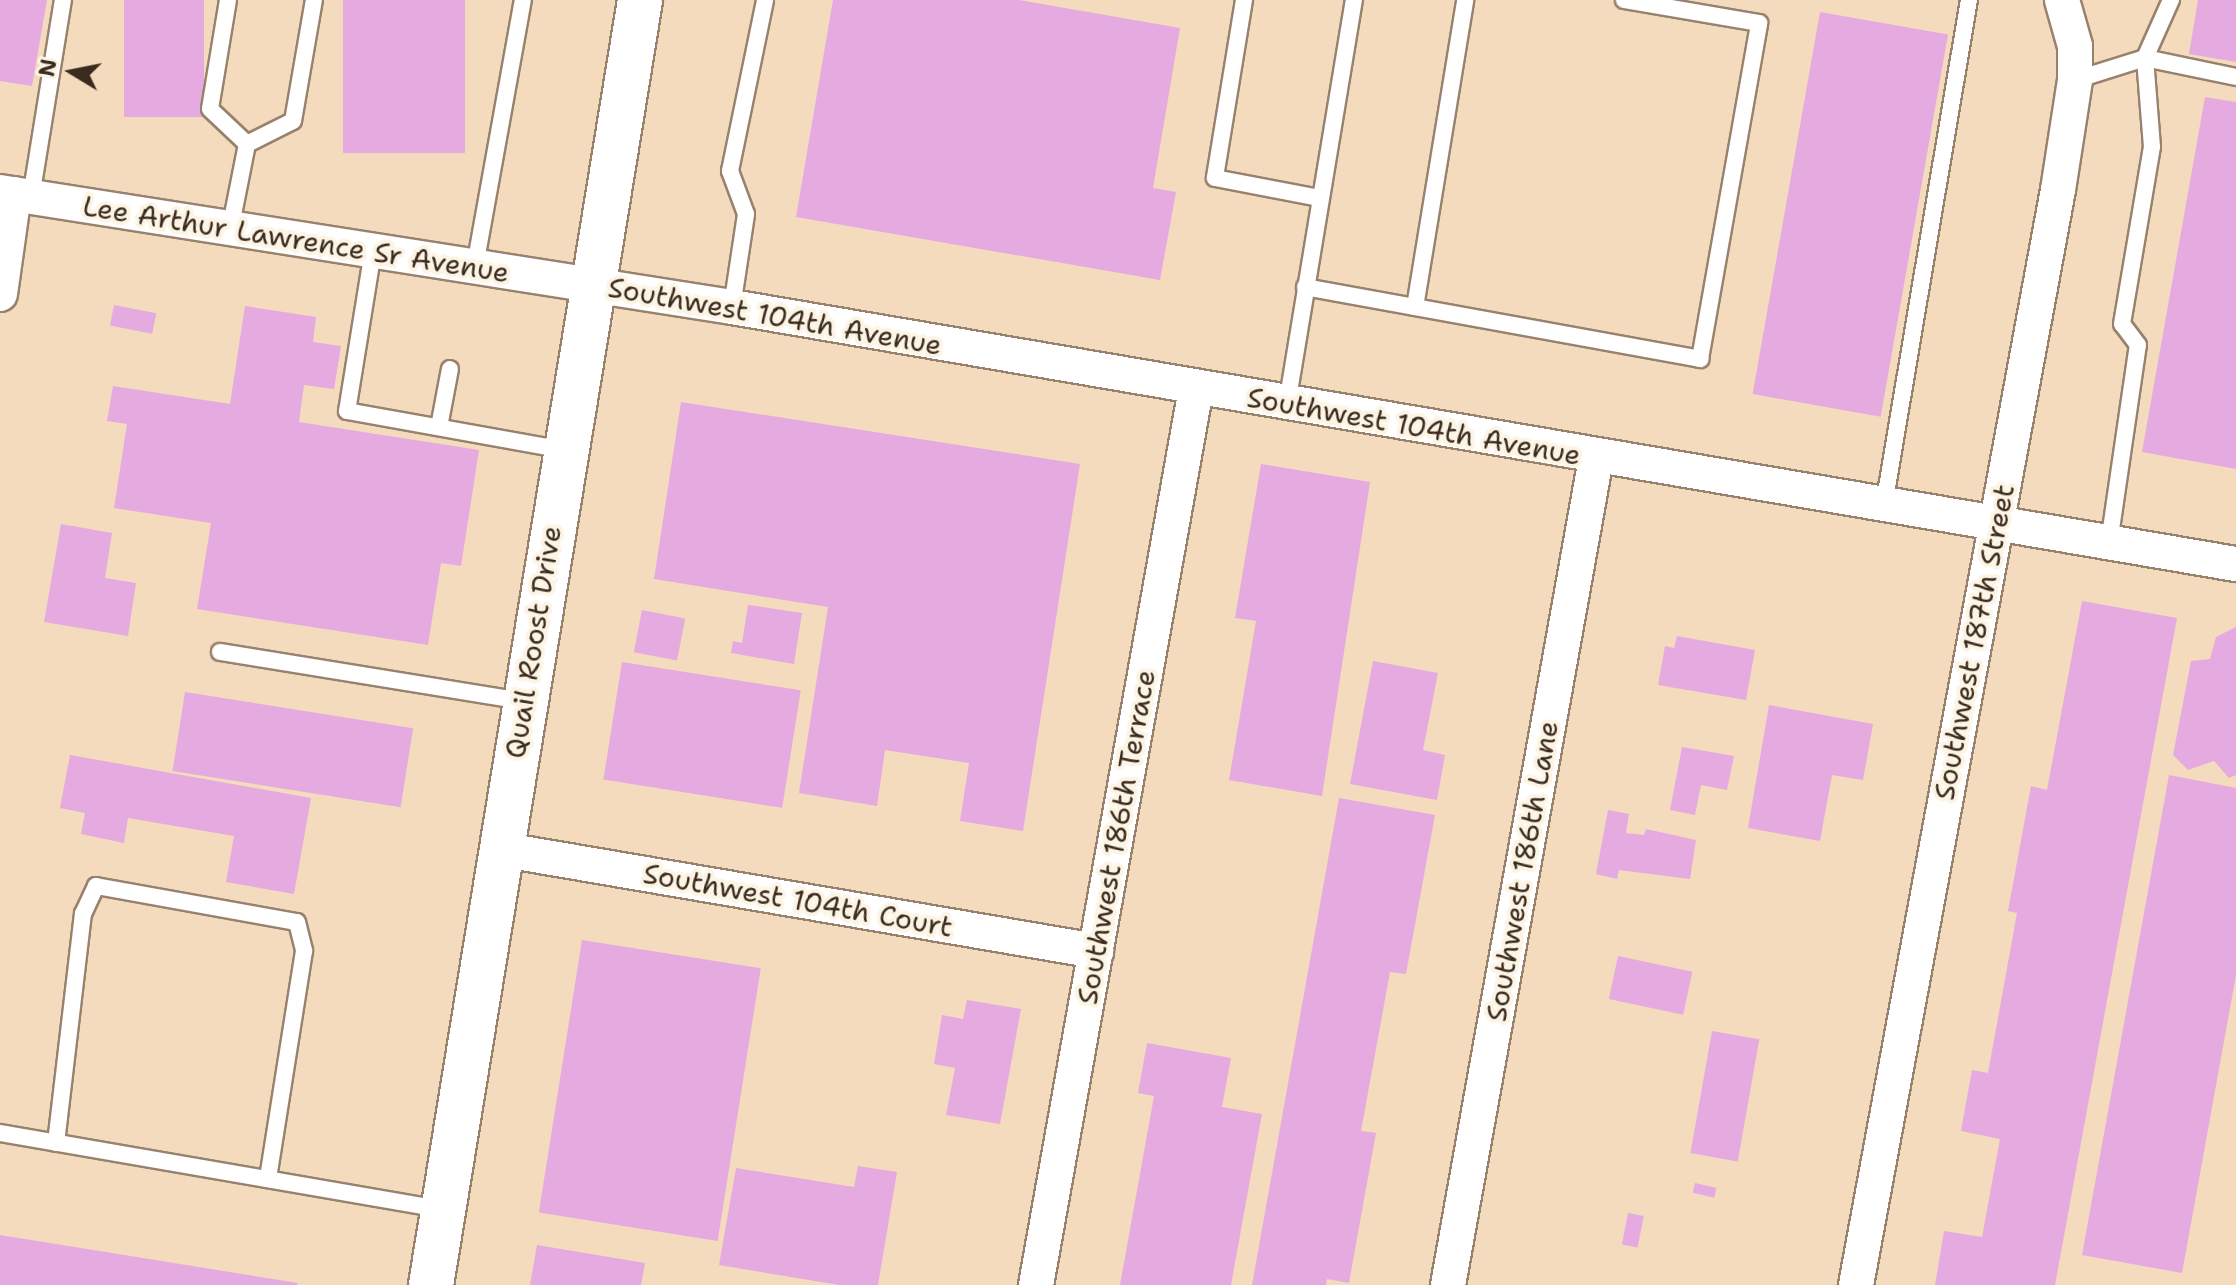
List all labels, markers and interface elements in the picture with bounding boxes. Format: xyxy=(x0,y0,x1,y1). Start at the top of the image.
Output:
north arrow xyxy=(32,32,112,112)
text: N xyxy=(32,57,64,79)
street label: Lee Arthur Lawrence Sr Avenue xyxy=(81,189,511,289)
street label: Southwest 104th Avenue xyxy=(606,270,944,362)
street label: Southwest 104th Avenue xyxy=(1245,380,1583,472)
street label: Southwest 187th Street xyxy=(1927,481,2021,803)
street label: Quail Roost Drive xyxy=(498,523,568,761)
street label: Southwest 186th Terrace xyxy=(1070,667,1162,1007)
street label: Southwest 186th Lane xyxy=(1479,718,1565,1024)
street label: Southwest 104th Court xyxy=(641,856,955,944)

